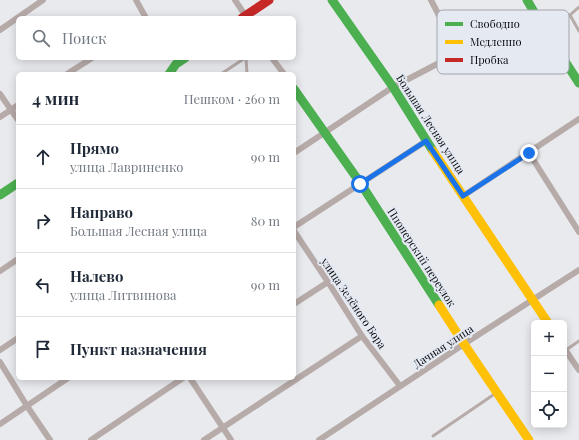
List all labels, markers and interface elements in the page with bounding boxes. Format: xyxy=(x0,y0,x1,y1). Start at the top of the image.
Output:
legend xyxy=(437,10,569,74)
search box xyxy=(16,16,296,60)
text: Свободно xyxy=(470,16,520,31)
icon: search xyxy=(30,27,52,49)
text: Поиск xyxy=(62,28,107,48)
text: Медленно xyxy=(470,34,522,49)
text: Пробка xyxy=(470,52,509,67)
street label: Большая Лесная улица xyxy=(393,71,469,177)
text: 4 мин xyxy=(32,87,79,109)
text: Пешком · 260 m xyxy=(184,90,280,107)
text: Прямо xyxy=(70,138,119,158)
route end xyxy=(520,144,538,162)
icon: ahead xyxy=(32,146,54,168)
text: 90 m xyxy=(251,148,280,165)
text: улица Лавриненко xyxy=(70,158,183,175)
route start xyxy=(351,175,369,193)
text: Направо xyxy=(70,202,133,222)
street label: Пионерский переулок xyxy=(384,205,460,310)
icon: right xyxy=(32,210,54,232)
text: 80 m xyxy=(251,212,280,229)
text: Большая Лесная улица xyxy=(70,222,207,239)
street label: улица Зелёного Бора xyxy=(317,254,390,352)
text: Налево xyxy=(70,266,123,286)
icon: left xyxy=(32,274,54,296)
text: 90 m xyxy=(251,276,280,293)
text: улица Литвинова xyxy=(70,286,177,303)
map controls xyxy=(531,320,567,428)
button: + xyxy=(531,320,567,356)
street label: Дачная улица xyxy=(410,321,476,371)
icon: arrive xyxy=(32,338,54,360)
text: Пункт назначения xyxy=(70,339,207,359)
button: − xyxy=(531,356,567,392)
button: locate xyxy=(531,392,567,428)

